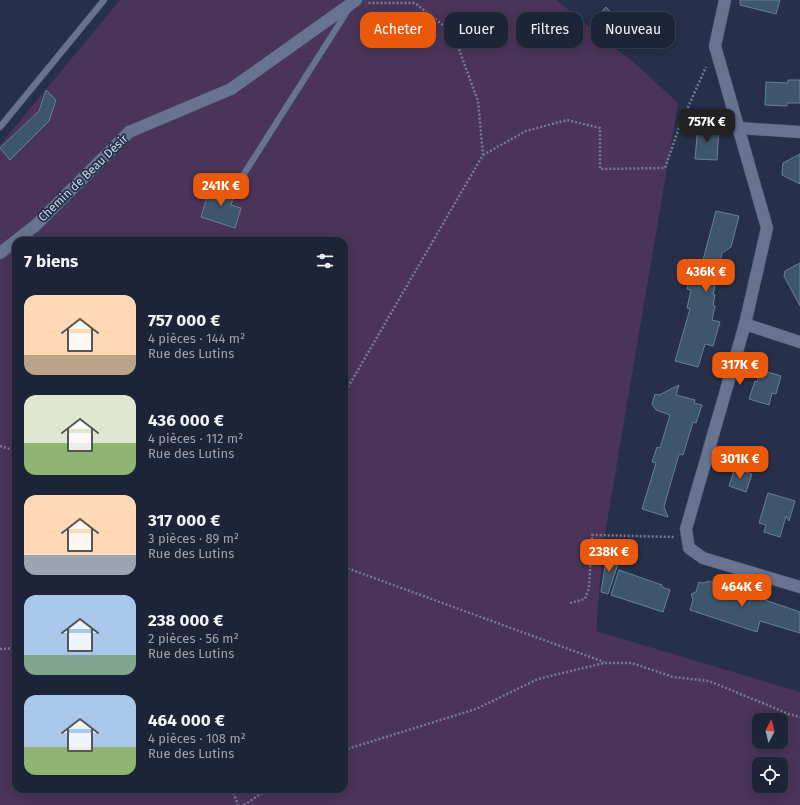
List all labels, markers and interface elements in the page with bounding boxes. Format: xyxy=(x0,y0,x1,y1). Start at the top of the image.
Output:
chip: Acheter xyxy=(360,12,436,48)
chip: Louer xyxy=(444,12,508,48)
chip: Filtres xyxy=(516,12,583,48)
chip: Nouveau xyxy=(591,12,675,48)
pin: 757K € xyxy=(674,109,740,143)
text: 757K € xyxy=(688,114,726,129)
street label: Chemin de Beau Désir xyxy=(35,131,131,224)
pin: 241K € xyxy=(188,173,254,207)
text: 241K € xyxy=(202,178,240,193)
icon: filters xyxy=(314,250,336,272)
text: 7 biens xyxy=(24,251,78,272)
pin: 436K € xyxy=(673,259,739,293)
text: 436K € xyxy=(686,264,726,279)
text: 757 000 € xyxy=(148,310,220,331)
icon: home xyxy=(56,311,104,359)
text: 4 pièces · 144 m² xyxy=(148,331,245,346)
text: Rue des Lutins xyxy=(148,346,234,361)
pin: 317K € xyxy=(707,352,773,386)
text: 317K € xyxy=(721,357,759,372)
text: 436 000 € xyxy=(148,410,224,431)
icon: home xyxy=(56,411,104,459)
text: 4 pièces · 112 m² xyxy=(148,431,243,446)
text: Rue des Lutins xyxy=(148,446,234,461)
pin: 301K € xyxy=(707,446,773,480)
text: 301K € xyxy=(720,451,760,466)
text: 317 000 € xyxy=(148,510,220,531)
icon: home xyxy=(56,511,104,559)
text: 3 pièces · 89 m² xyxy=(148,531,239,546)
pin: 238K € xyxy=(576,539,642,573)
text: 238K € xyxy=(589,544,629,559)
text: Rue des Lutins xyxy=(148,546,234,561)
pin: 464K € xyxy=(709,574,775,608)
text: 464K € xyxy=(721,579,763,594)
text: 238 000 € xyxy=(148,610,223,631)
icon: home xyxy=(56,611,104,659)
text: 2 pièces · 56 m² xyxy=(148,631,239,646)
text: Rue des Lutins xyxy=(148,646,234,661)
text: 464 000 € xyxy=(148,710,225,731)
icon: home xyxy=(56,711,104,759)
north arrow xyxy=(752,713,788,749)
map controls xyxy=(752,713,788,793)
text: 4 pièces · 108 m² xyxy=(148,731,246,746)
text: Rue des Lutins xyxy=(148,746,234,761)
button: locate xyxy=(752,757,788,793)

